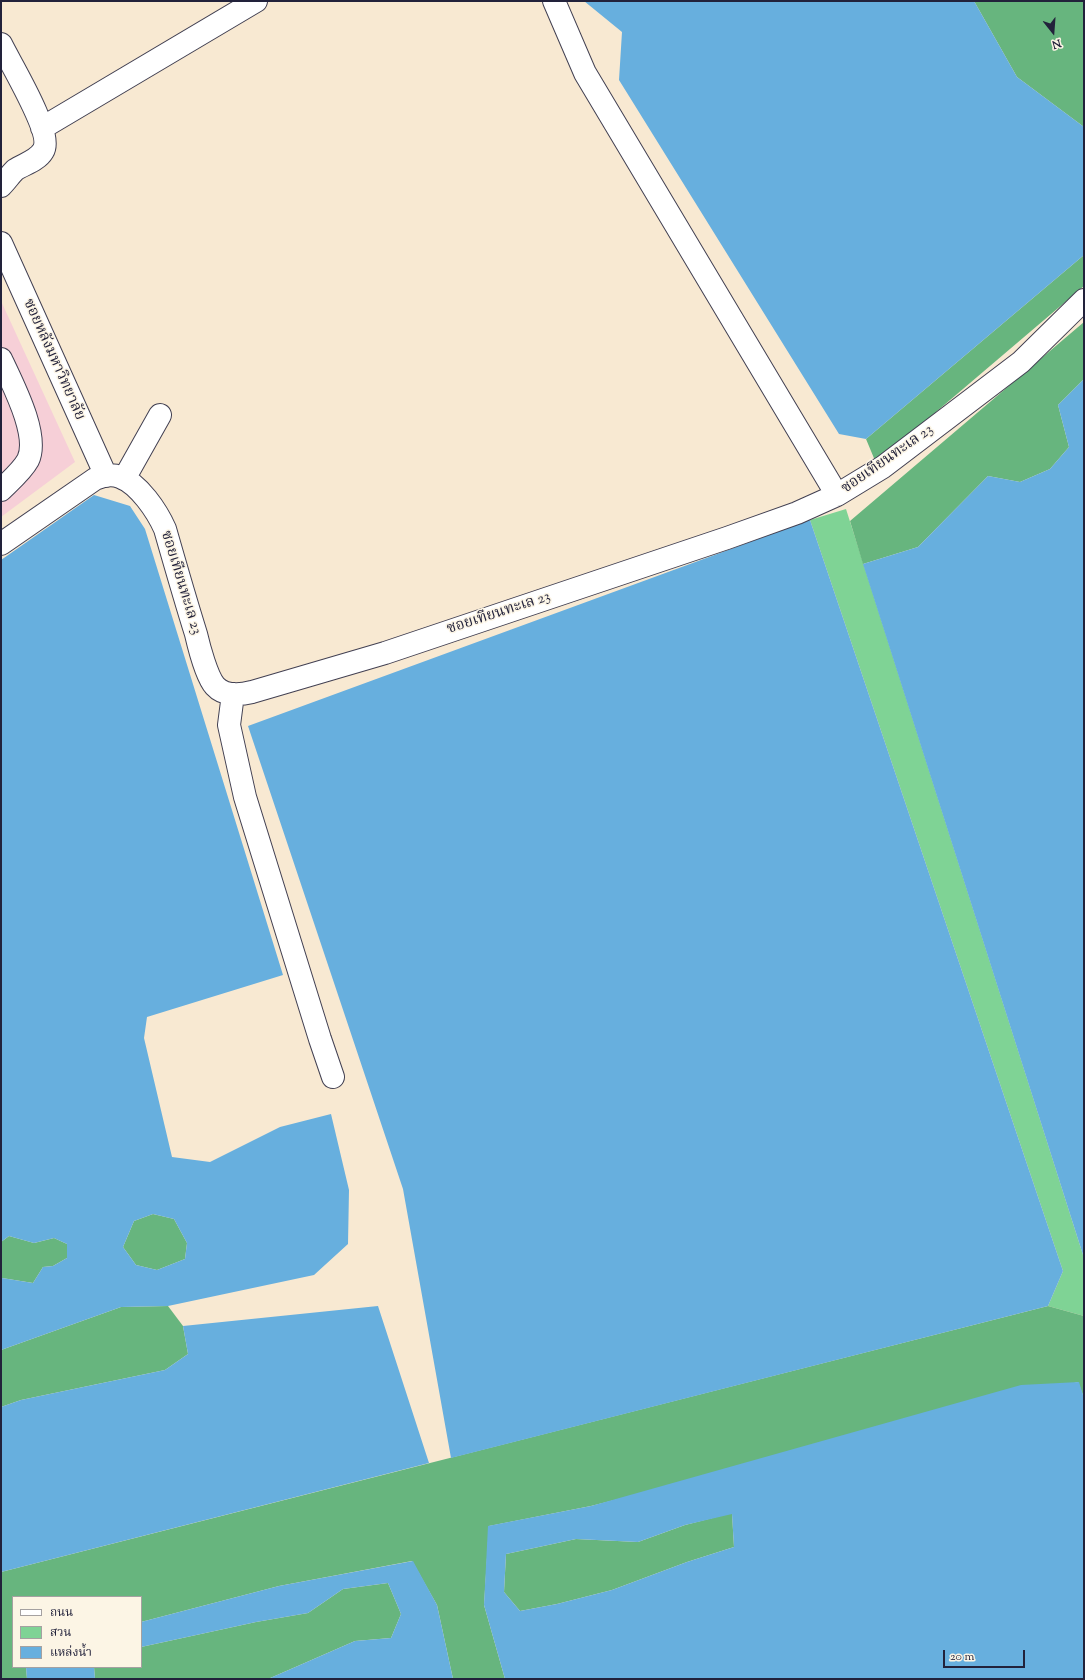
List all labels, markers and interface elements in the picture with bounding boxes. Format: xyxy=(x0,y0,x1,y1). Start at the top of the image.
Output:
north arrow xyxy=(1033,12,1073,52)
text: N xyxy=(1050,35,1063,52)
street label: ซอยหลังมหาวิทยาลัย xyxy=(18,296,88,424)
street label: ซอยเทียนทะเล 23 xyxy=(839,422,937,498)
street label: ซอยเทียนทะเล 23 xyxy=(156,529,204,637)
street label: ซอยเทียนทะเล 23 xyxy=(445,589,553,639)
legend xyxy=(12,1596,142,1668)
text: ถนน xyxy=(50,1604,73,1622)
text: สวน xyxy=(50,1624,71,1642)
scale bar xyxy=(945,1642,1027,1668)
text: แหล่งน้ำ xyxy=(50,1644,92,1662)
text: 20 m xyxy=(950,1648,974,1666)

